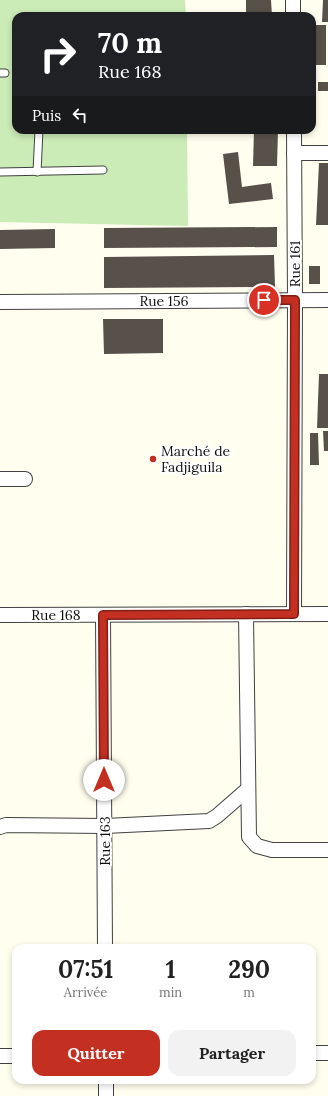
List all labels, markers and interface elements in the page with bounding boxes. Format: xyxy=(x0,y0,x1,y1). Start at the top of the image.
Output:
text: 70 m xyxy=(98,25,162,61)
icon: right xyxy=(32,28,84,80)
text: Rue 168 xyxy=(98,60,162,83)
icon: left xyxy=(69,104,91,126)
text: Puis xyxy=(32,106,61,125)
street label: Rue 161 xyxy=(286,241,304,287)
pin xyxy=(247,283,281,317)
icon: arrive xyxy=(253,289,275,311)
street label: Rue 156 xyxy=(139,292,189,310)
place label: Marché de Fadjiguila xyxy=(161,442,231,476)
marker: Marché de Fadjiguila xyxy=(148,454,158,464)
street label: Rue 168 xyxy=(31,606,81,624)
position arrow xyxy=(83,759,125,801)
street label: Rue 163 xyxy=(96,816,114,866)
text: 07:51 xyxy=(58,954,113,985)
text: 1 xyxy=(166,954,176,985)
text: 290 xyxy=(228,954,270,985)
text: Arrivée xyxy=(64,984,107,1001)
text: min xyxy=(159,984,182,1001)
text: m xyxy=(243,984,255,1001)
button: Quitter xyxy=(32,1030,160,1076)
button: Partager xyxy=(168,1030,296,1076)

